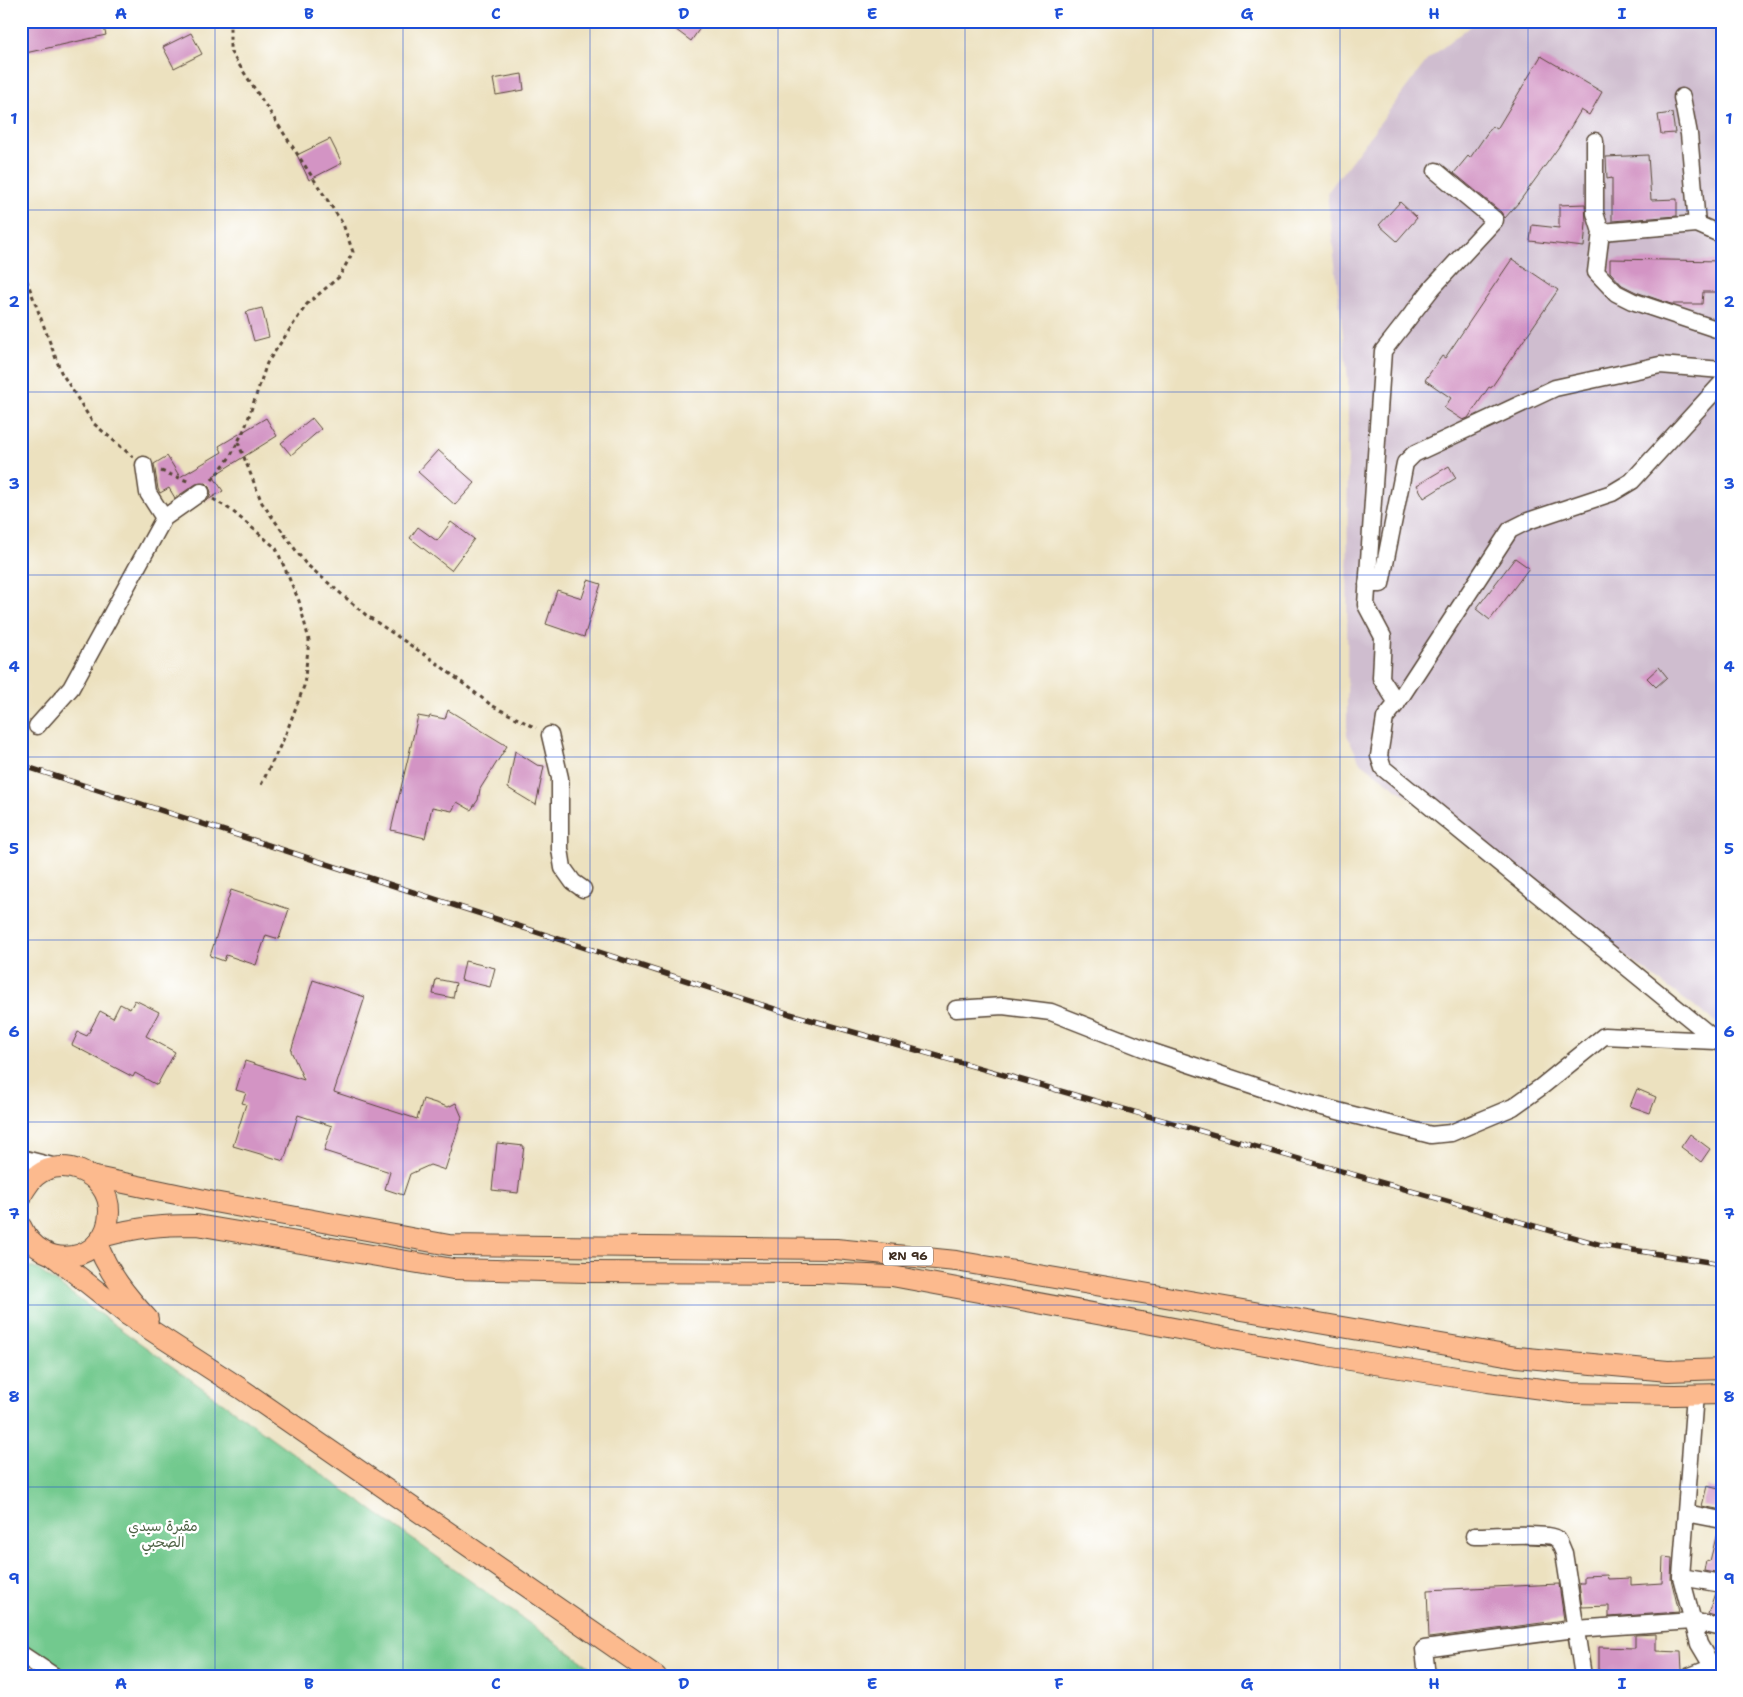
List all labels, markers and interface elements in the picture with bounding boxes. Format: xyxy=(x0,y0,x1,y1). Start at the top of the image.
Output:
text: A xyxy=(115,3,127,24)
text: B xyxy=(304,3,314,24)
text: C xyxy=(491,3,501,24)
text: D xyxy=(678,3,690,24)
text: E xyxy=(867,3,877,24)
text: F xyxy=(1054,3,1064,24)
text: G xyxy=(1241,3,1254,24)
text: H xyxy=(1428,3,1440,24)
text: I xyxy=(1618,3,1627,24)
text: 1 xyxy=(10,108,18,129)
text: 1 xyxy=(1725,108,1733,129)
text: 2 xyxy=(8,291,20,312)
text: 2 xyxy=(1723,291,1735,312)
text: 3 xyxy=(8,473,20,494)
text: 3 xyxy=(1723,473,1735,494)
text: 4 xyxy=(8,656,20,677)
text: 4 xyxy=(1723,656,1735,677)
text: 5 xyxy=(9,838,19,859)
text: 5 xyxy=(1724,838,1734,859)
text: 6 xyxy=(8,1021,20,1042)
text: 6 xyxy=(1723,1021,1735,1042)
text: 7 xyxy=(8,1203,20,1224)
text: 7 xyxy=(1723,1203,1735,1224)
road number: RN 96 xyxy=(883,1246,933,1266)
text: 8 xyxy=(8,1386,20,1407)
text: 8 xyxy=(1723,1386,1735,1407)
park label: مقبرة سيدي الصحبي xyxy=(128,1517,198,1555)
text: 9 xyxy=(8,1568,20,1589)
text: 9 xyxy=(1723,1568,1735,1589)
text: A xyxy=(115,1673,127,1694)
text: B xyxy=(304,1673,314,1694)
text: C xyxy=(491,1673,501,1694)
text: D xyxy=(678,1673,690,1694)
text: E xyxy=(867,1673,877,1694)
text: F xyxy=(1054,1673,1064,1694)
text: G xyxy=(1241,1673,1254,1694)
text: H xyxy=(1428,1673,1440,1694)
text: I xyxy=(1618,1673,1627,1694)

